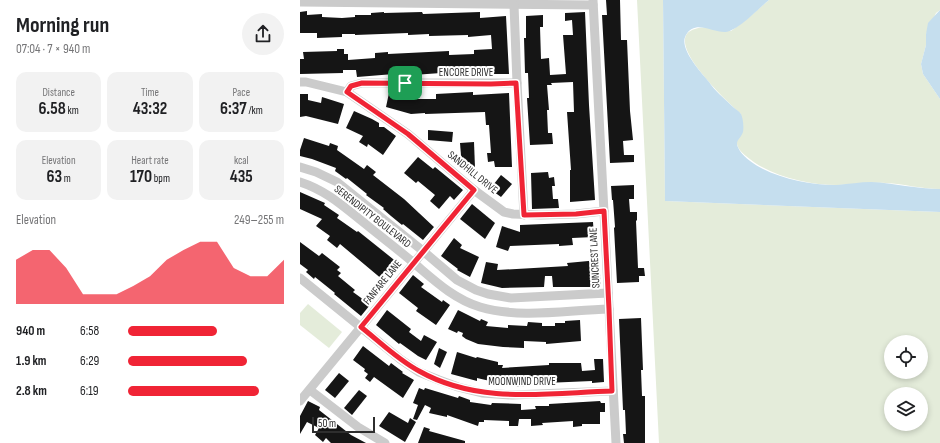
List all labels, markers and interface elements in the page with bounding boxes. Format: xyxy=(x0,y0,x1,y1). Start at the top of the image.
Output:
text: Morning run xyxy=(16,12,109,39)
button: share xyxy=(242,13,284,55)
text: 07:04 · 7 × 940 m xyxy=(16,41,90,57)
pin xyxy=(388,66,422,100)
street label: ENCORE DRIVE xyxy=(439,66,493,79)
icon: arrive xyxy=(394,72,416,94)
text: Distance xyxy=(42,86,75,99)
text: Time xyxy=(141,86,159,99)
text: Pace xyxy=(233,86,250,99)
text: 6.58 xyxy=(39,99,66,119)
text: 43:32 xyxy=(133,99,167,119)
text: 6:37 xyxy=(220,99,247,119)
text: km xyxy=(66,104,79,117)
text: /km xyxy=(247,104,263,117)
street label: SANDHILL DRIVE xyxy=(445,148,500,196)
text: Elevation xyxy=(42,154,76,167)
text: Heart rate xyxy=(131,154,169,167)
text: kcal xyxy=(234,154,249,167)
text: 63 xyxy=(46,167,62,187)
text: 170 xyxy=(130,167,152,187)
text: 435 xyxy=(230,167,253,187)
text: m xyxy=(62,172,71,185)
text: bpm xyxy=(152,172,170,185)
street label: SERENDIPITY BOULEVARD xyxy=(332,182,414,250)
text: Elevation xyxy=(16,212,56,228)
text: 249–255 m xyxy=(234,212,284,228)
street label: SUNCREST LANE xyxy=(586,227,603,289)
street label: FANFARE LANE xyxy=(360,257,404,307)
text: 940 m xyxy=(16,323,45,339)
text: 6:58 xyxy=(80,323,99,339)
map controls xyxy=(884,335,928,431)
button: locate xyxy=(884,335,928,379)
text: 1.9 km xyxy=(16,353,47,369)
text: 6:29 xyxy=(80,353,99,369)
street label: MOONWIND DRIVE xyxy=(488,375,556,388)
text: 2.8 km xyxy=(16,383,47,399)
text: 6:19 xyxy=(80,383,98,399)
button: layers xyxy=(884,387,928,431)
scale bar xyxy=(312,415,375,434)
text: 50 m xyxy=(318,417,336,430)

